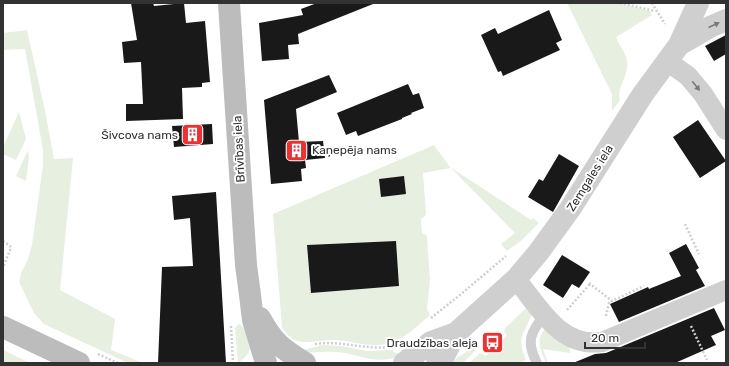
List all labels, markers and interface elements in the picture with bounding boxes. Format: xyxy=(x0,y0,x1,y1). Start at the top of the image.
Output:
one-way arrow xyxy=(709,22,720,28)
one-way arrow xyxy=(692,81,701,92)
street label: Brīvības iela xyxy=(230,115,248,183)
building icon: Šivcova nams xyxy=(180,122,206,148)
place label: Šivcova nams xyxy=(101,128,178,142)
building icon: Kaņepēja nams xyxy=(283,137,309,163)
street label: Zemgales iela xyxy=(564,142,616,214)
place label: Kaņepēja nams xyxy=(312,143,397,157)
scale bar xyxy=(585,324,645,350)
bus stop icon: Draudzības aleja xyxy=(480,330,506,356)
text: 20 m xyxy=(591,331,619,345)
place label: Draudzības aleja xyxy=(386,336,478,350)

